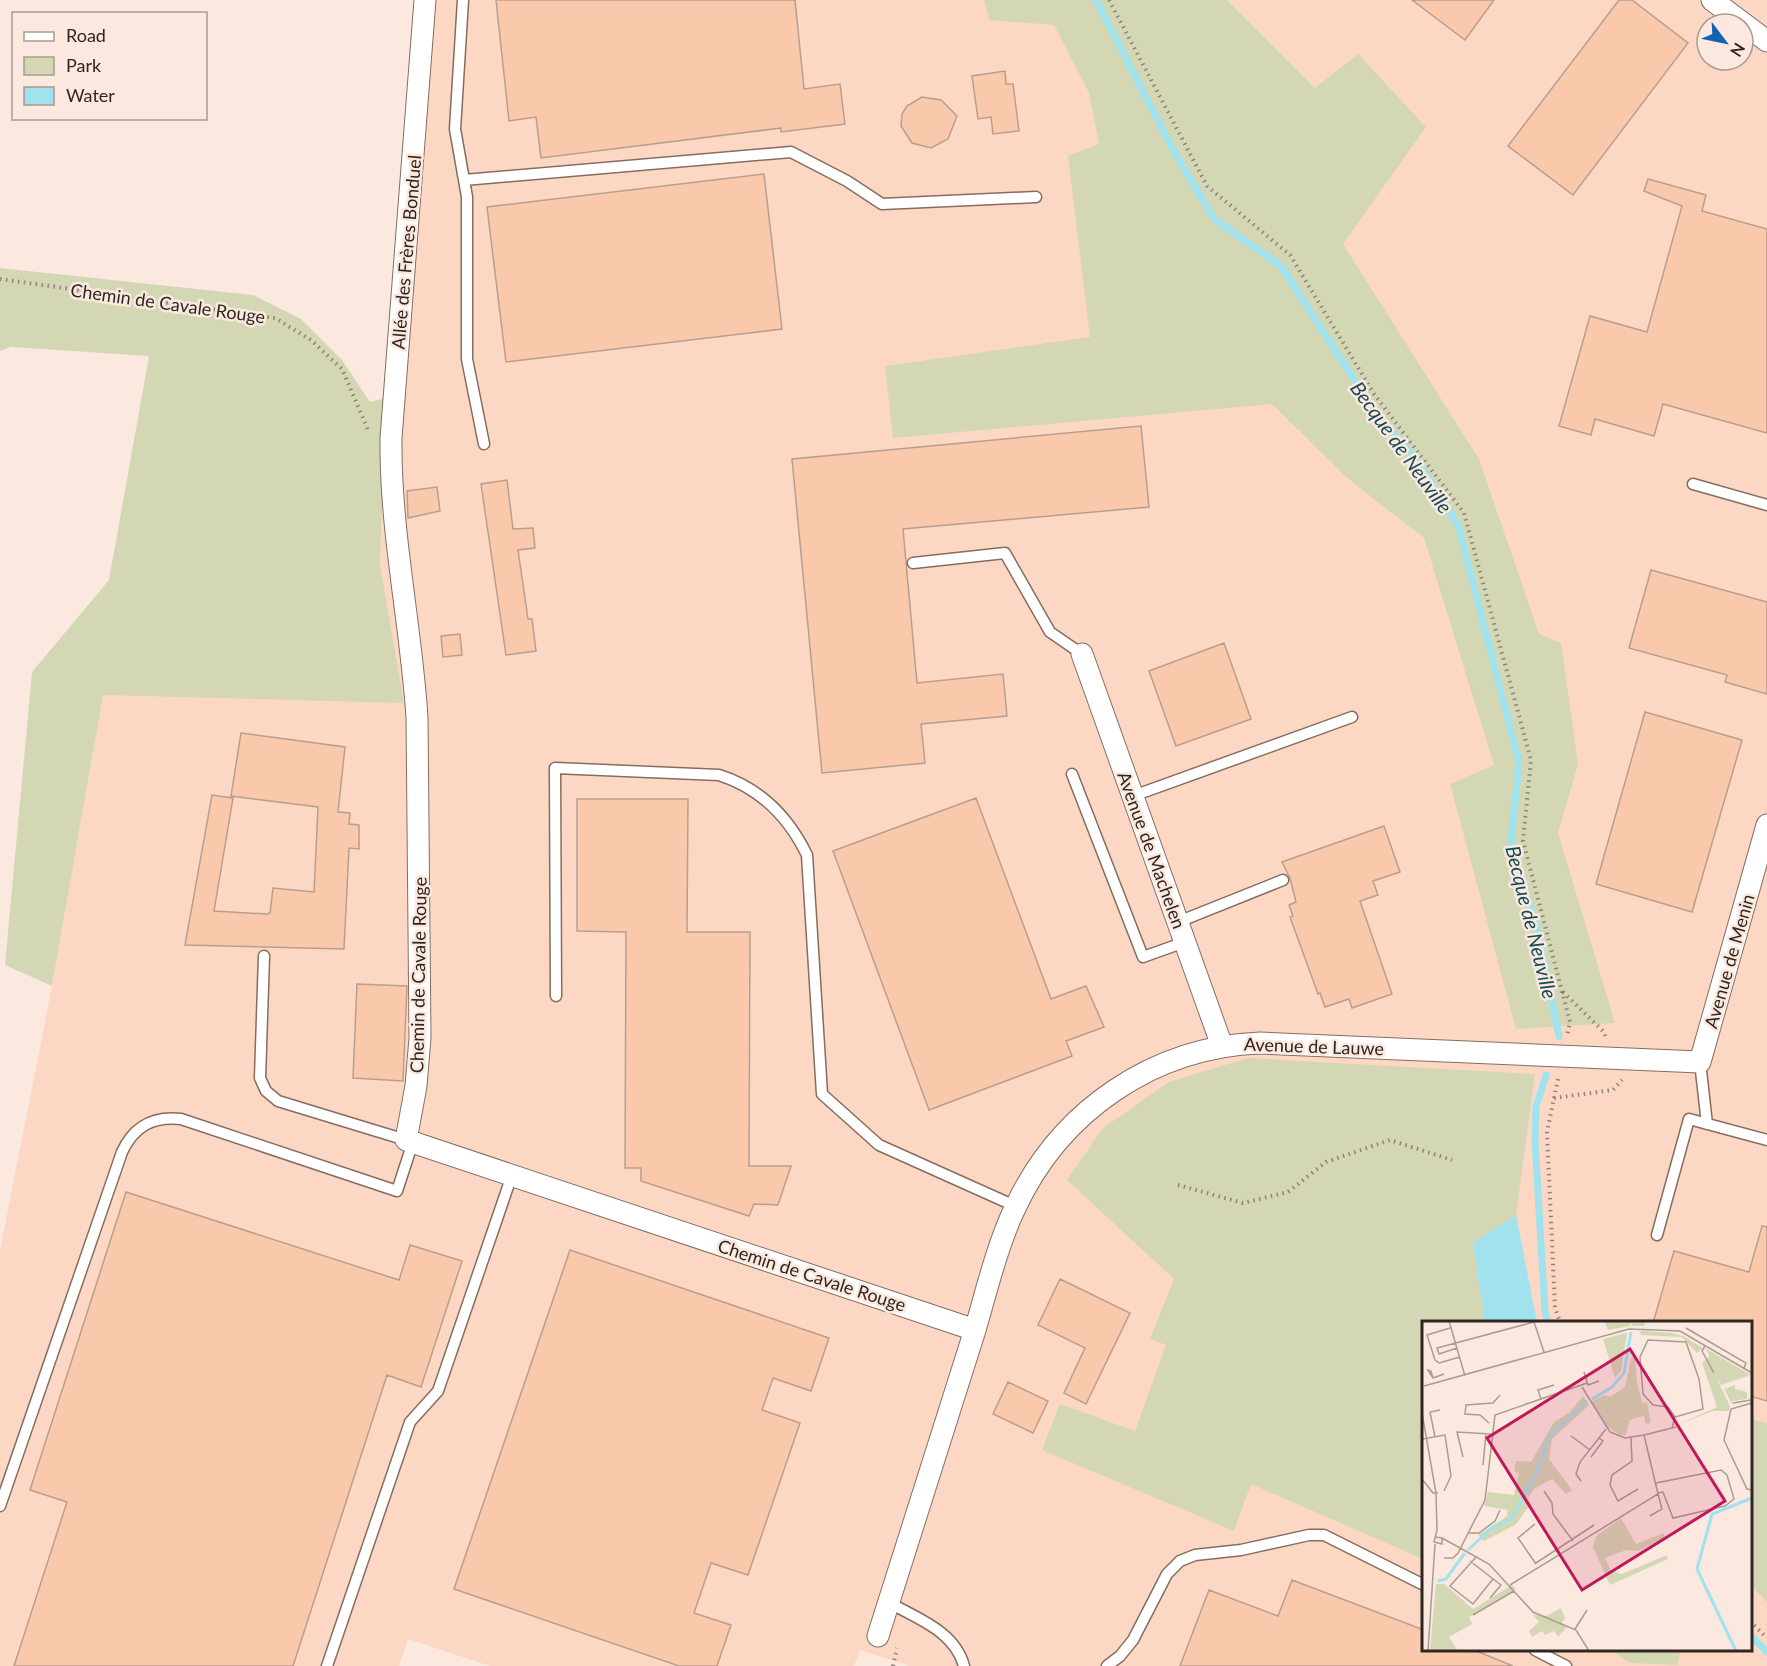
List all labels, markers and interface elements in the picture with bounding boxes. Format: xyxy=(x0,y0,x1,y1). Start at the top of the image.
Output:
legend xyxy=(12,12,207,120)
north arrow xyxy=(1695,12,1755,72)
text: Road xyxy=(66,24,106,46)
text: N xyxy=(1727,40,1749,60)
text: Park xyxy=(66,54,102,76)
text: Water xyxy=(66,84,115,106)
street label: Allée des Frères Bonduel xyxy=(387,154,425,350)
street label: Chemin de Cavale Rouge xyxy=(69,278,267,328)
water label: Becque de Neuville xyxy=(1346,376,1458,518)
street label: Avenue de Machelen xyxy=(1113,768,1191,932)
water label: Becque de Neuville xyxy=(1501,843,1563,1001)
street label: Chemin de Cavale Rouge xyxy=(405,877,431,1073)
street label: Avenue de Menin xyxy=(1699,891,1759,1031)
street label: Avenue de Lauwe xyxy=(1244,1033,1384,1059)
street label: Chemin de Cavale Rouge xyxy=(715,1234,909,1316)
inset map xyxy=(1422,1321,1752,1651)

